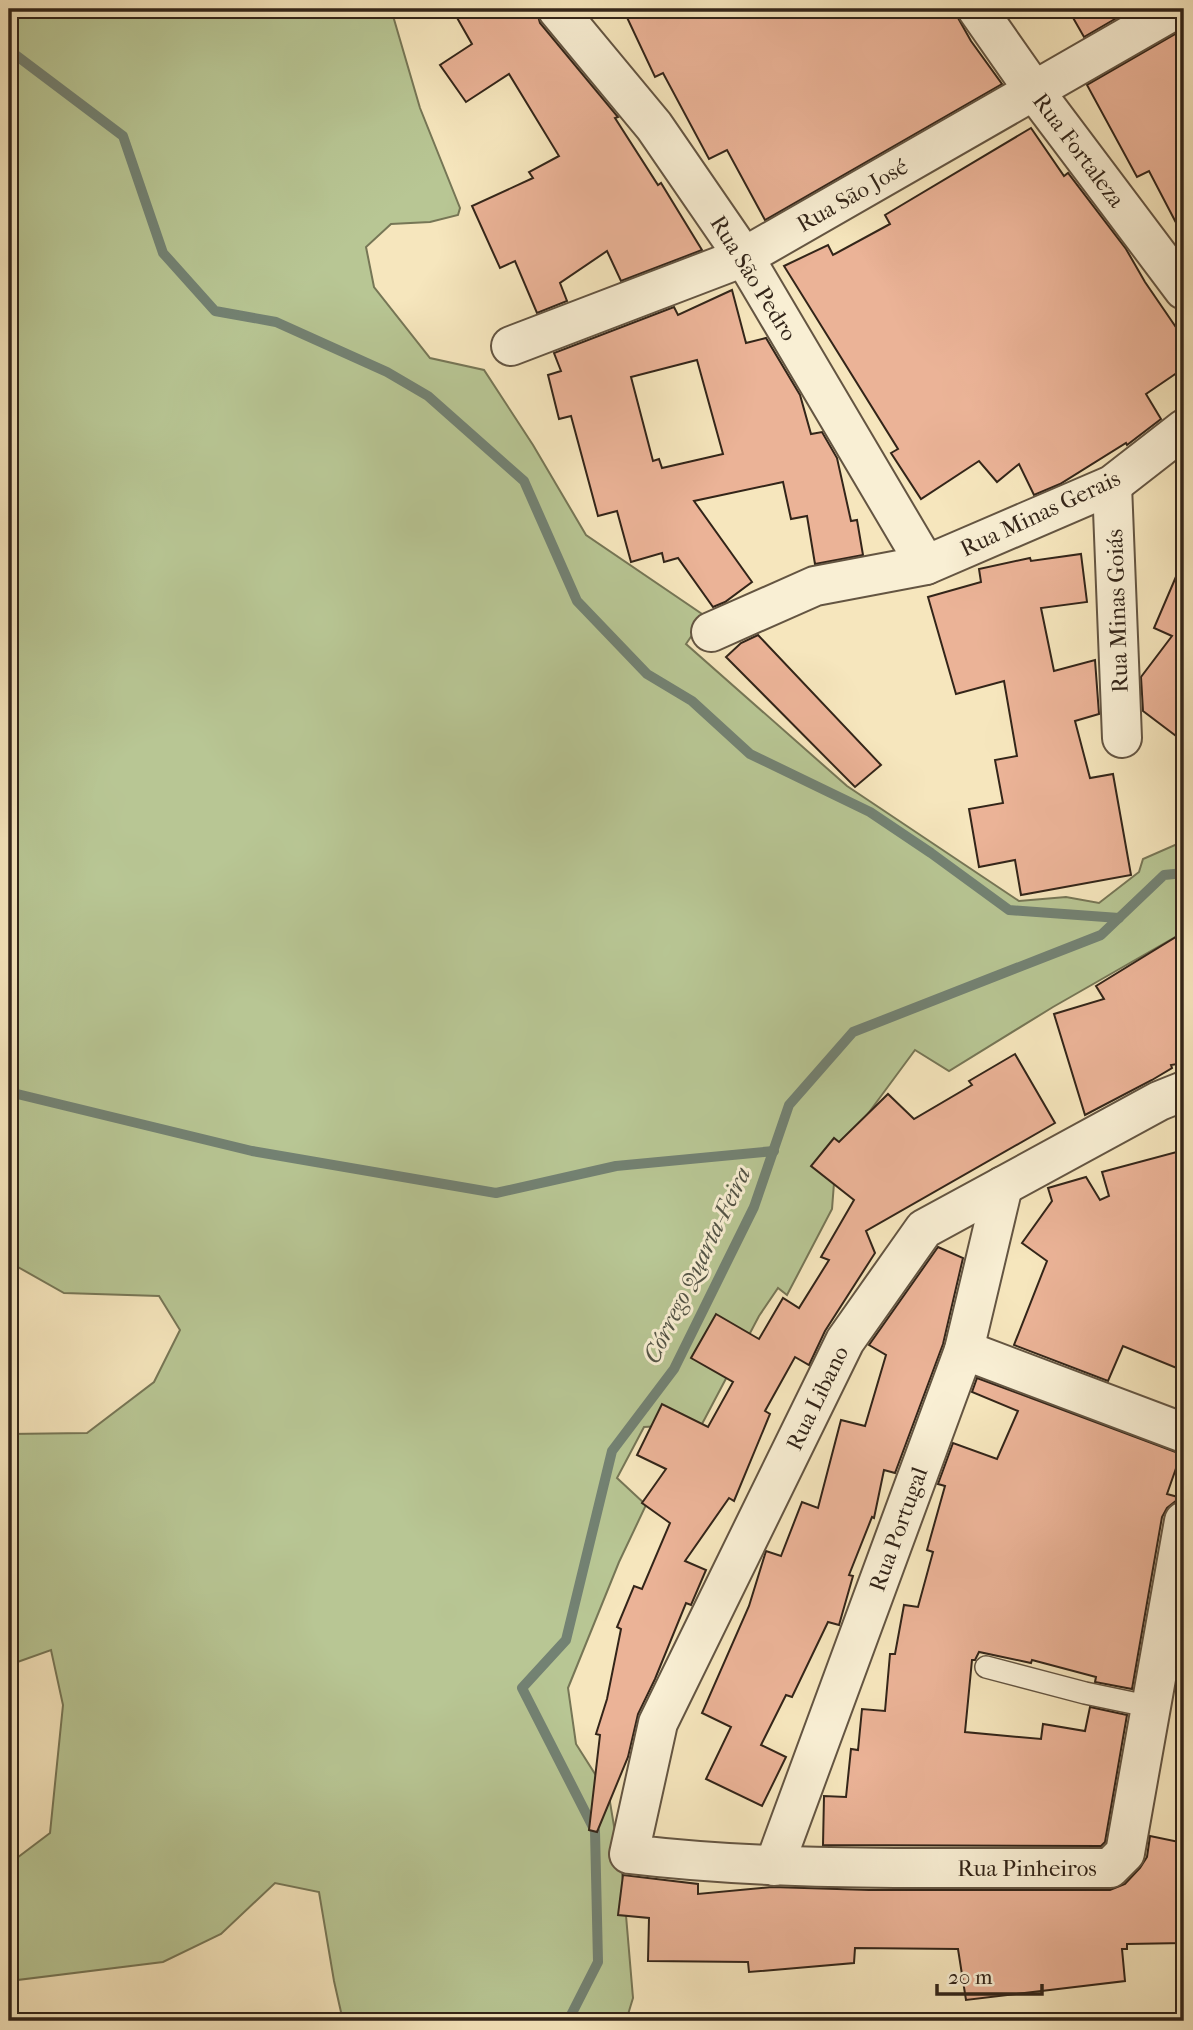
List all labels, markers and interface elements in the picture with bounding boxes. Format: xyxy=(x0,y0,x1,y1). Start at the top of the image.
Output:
street label: Rua Fortaleza xyxy=(1027,88,1130,213)
street label: Rua São José xyxy=(792,153,913,238)
street label: Rua São Pedro xyxy=(704,211,803,346)
street label: Rua Minas Gerais xyxy=(956,465,1125,562)
street label: Rua Minas Goiás xyxy=(1101,529,1134,693)
water label: Córrego Quarta-Feira xyxy=(637,1162,757,1368)
street label: Rua Libano xyxy=(781,1342,854,1455)
street label: Rua Portugal xyxy=(864,1463,934,1595)
street label: Rua Pinheiros xyxy=(957,1855,1097,1882)
scale bar xyxy=(937,1953,1042,1997)
text: 20 m xyxy=(948,1965,993,1989)

